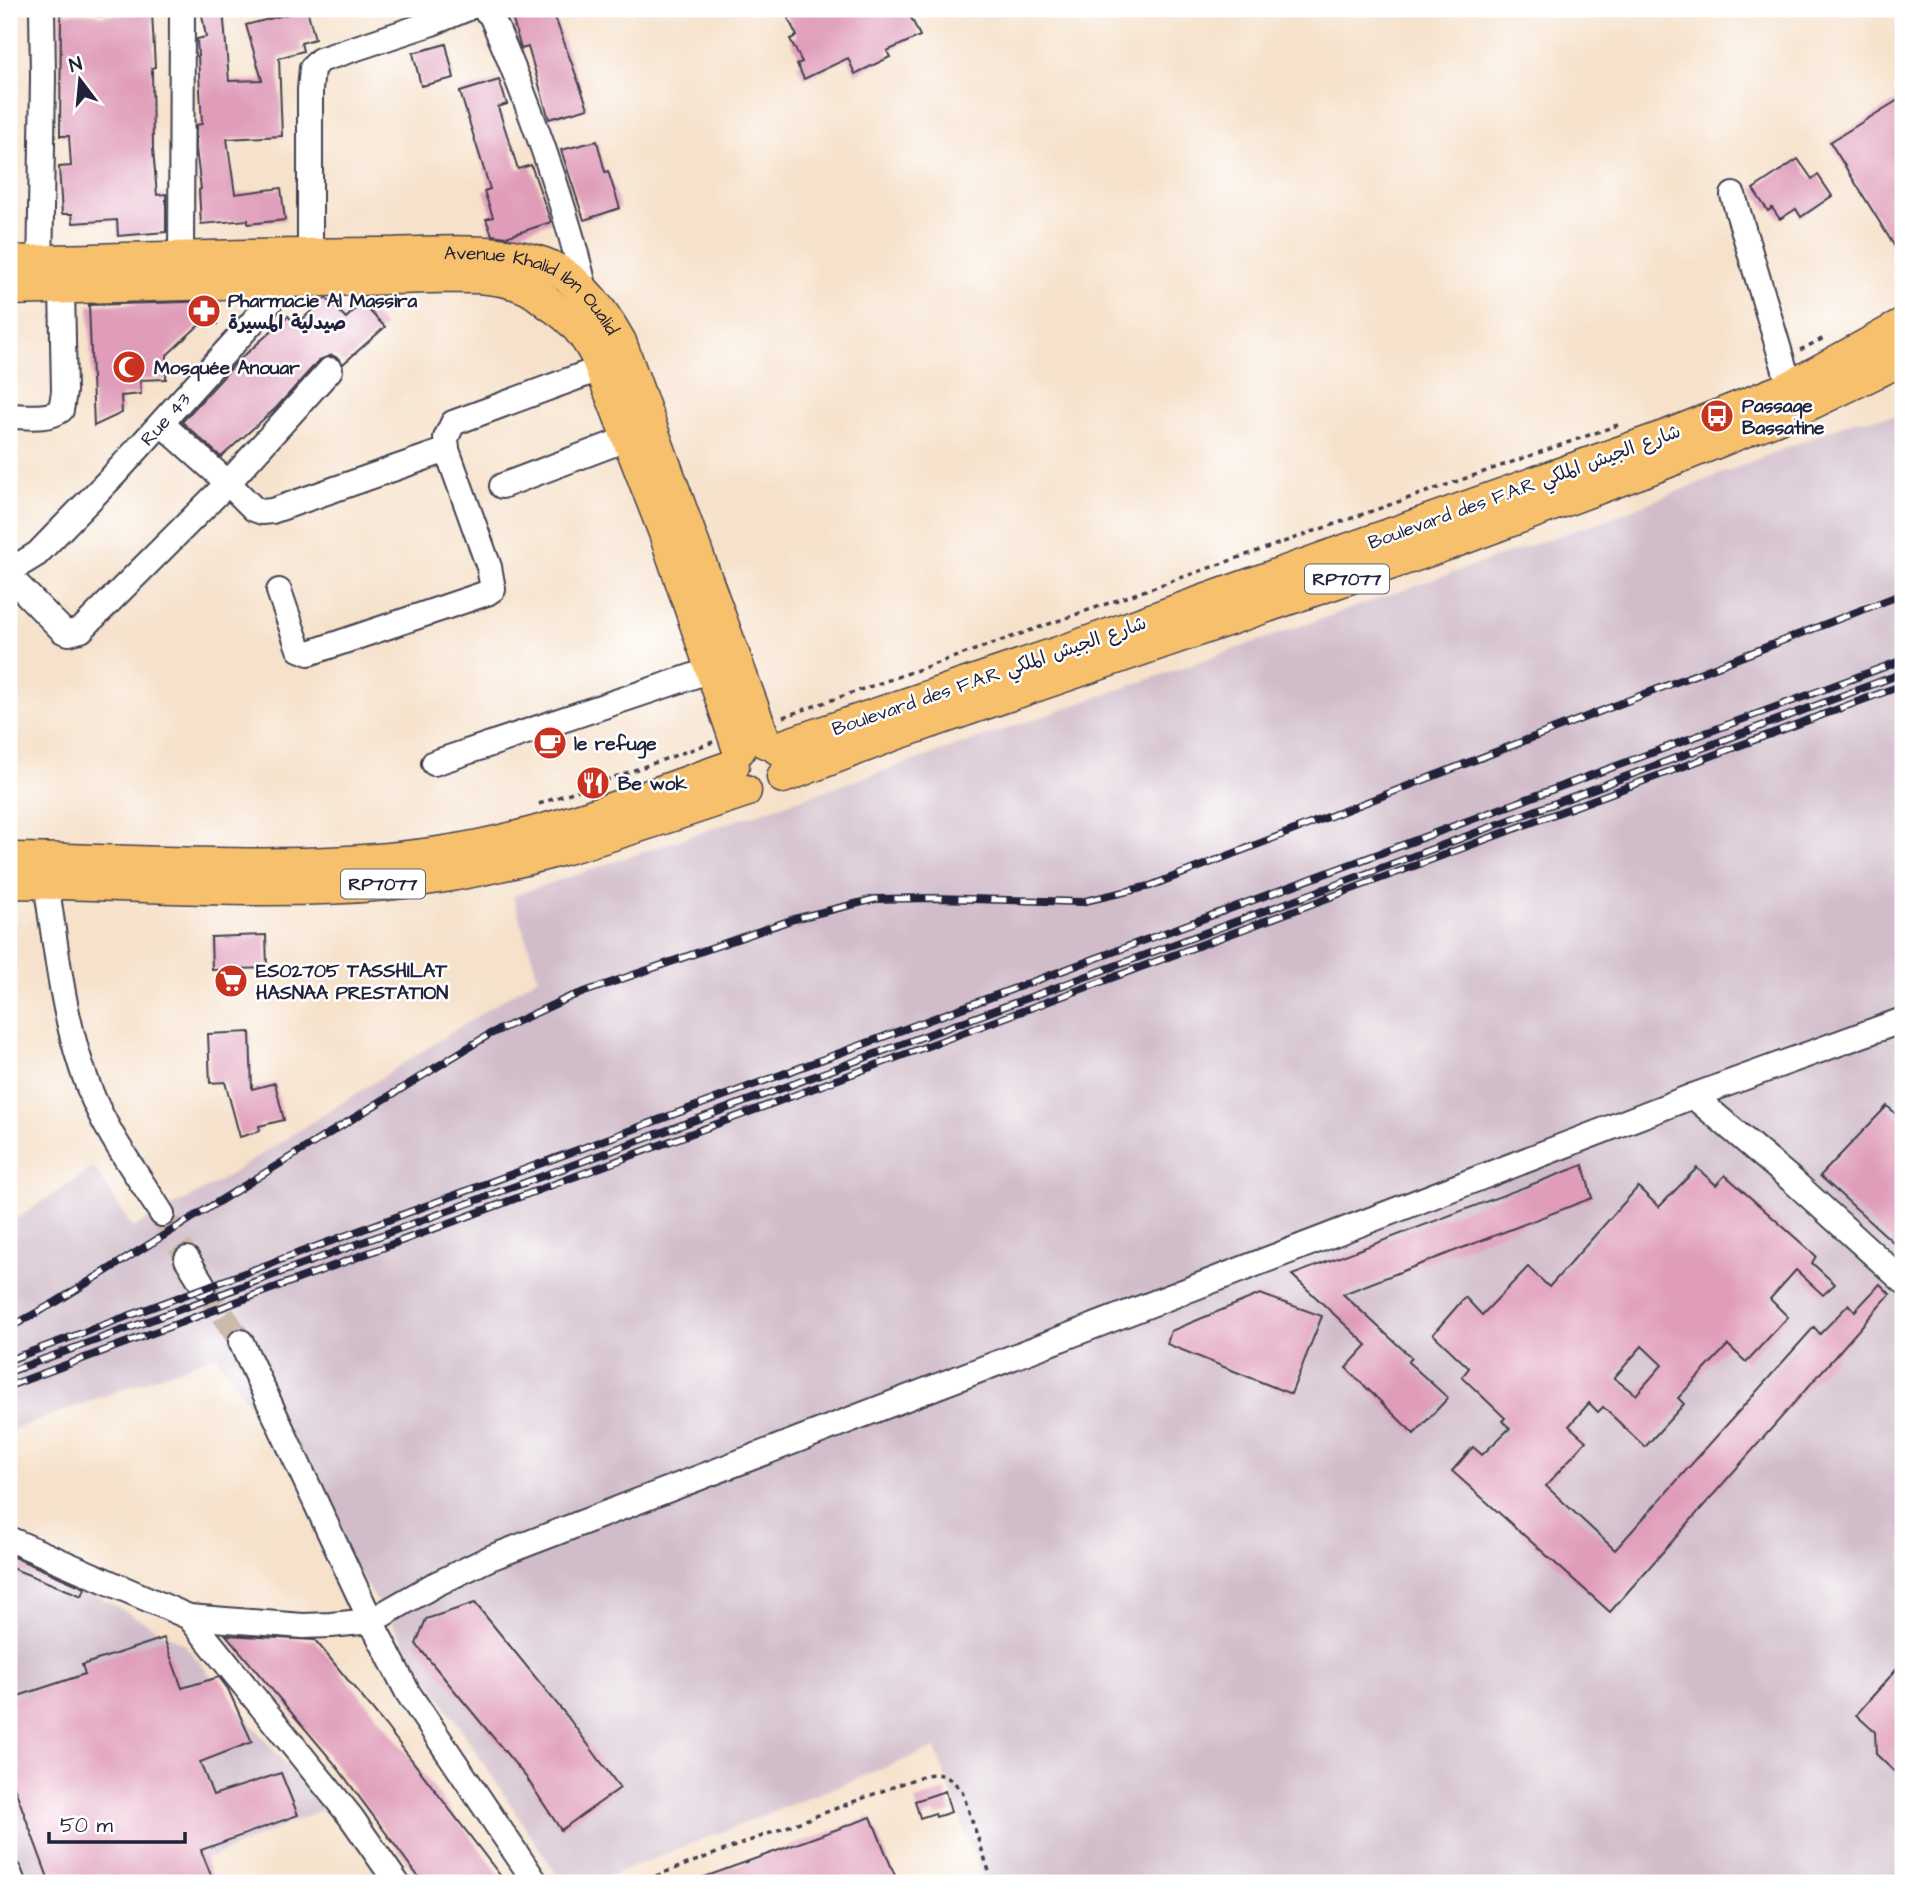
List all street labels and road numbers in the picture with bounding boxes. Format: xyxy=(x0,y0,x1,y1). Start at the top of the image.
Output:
street label: Avenue Khalid Ibn Oualid xyxy=(444,240,625,341)
street label: Rue 43 xyxy=(135,387,198,452)
street label: Boulevard des F.A.R شارع الجيش الملكي xyxy=(1364,418,1685,559)
road number: RP7077 xyxy=(1305,564,1389,594)
street label: Boulevard des F.A.R شارع الجيش الملكي xyxy=(829,610,1151,745)
road number: RP7077 xyxy=(341,870,425,898)

